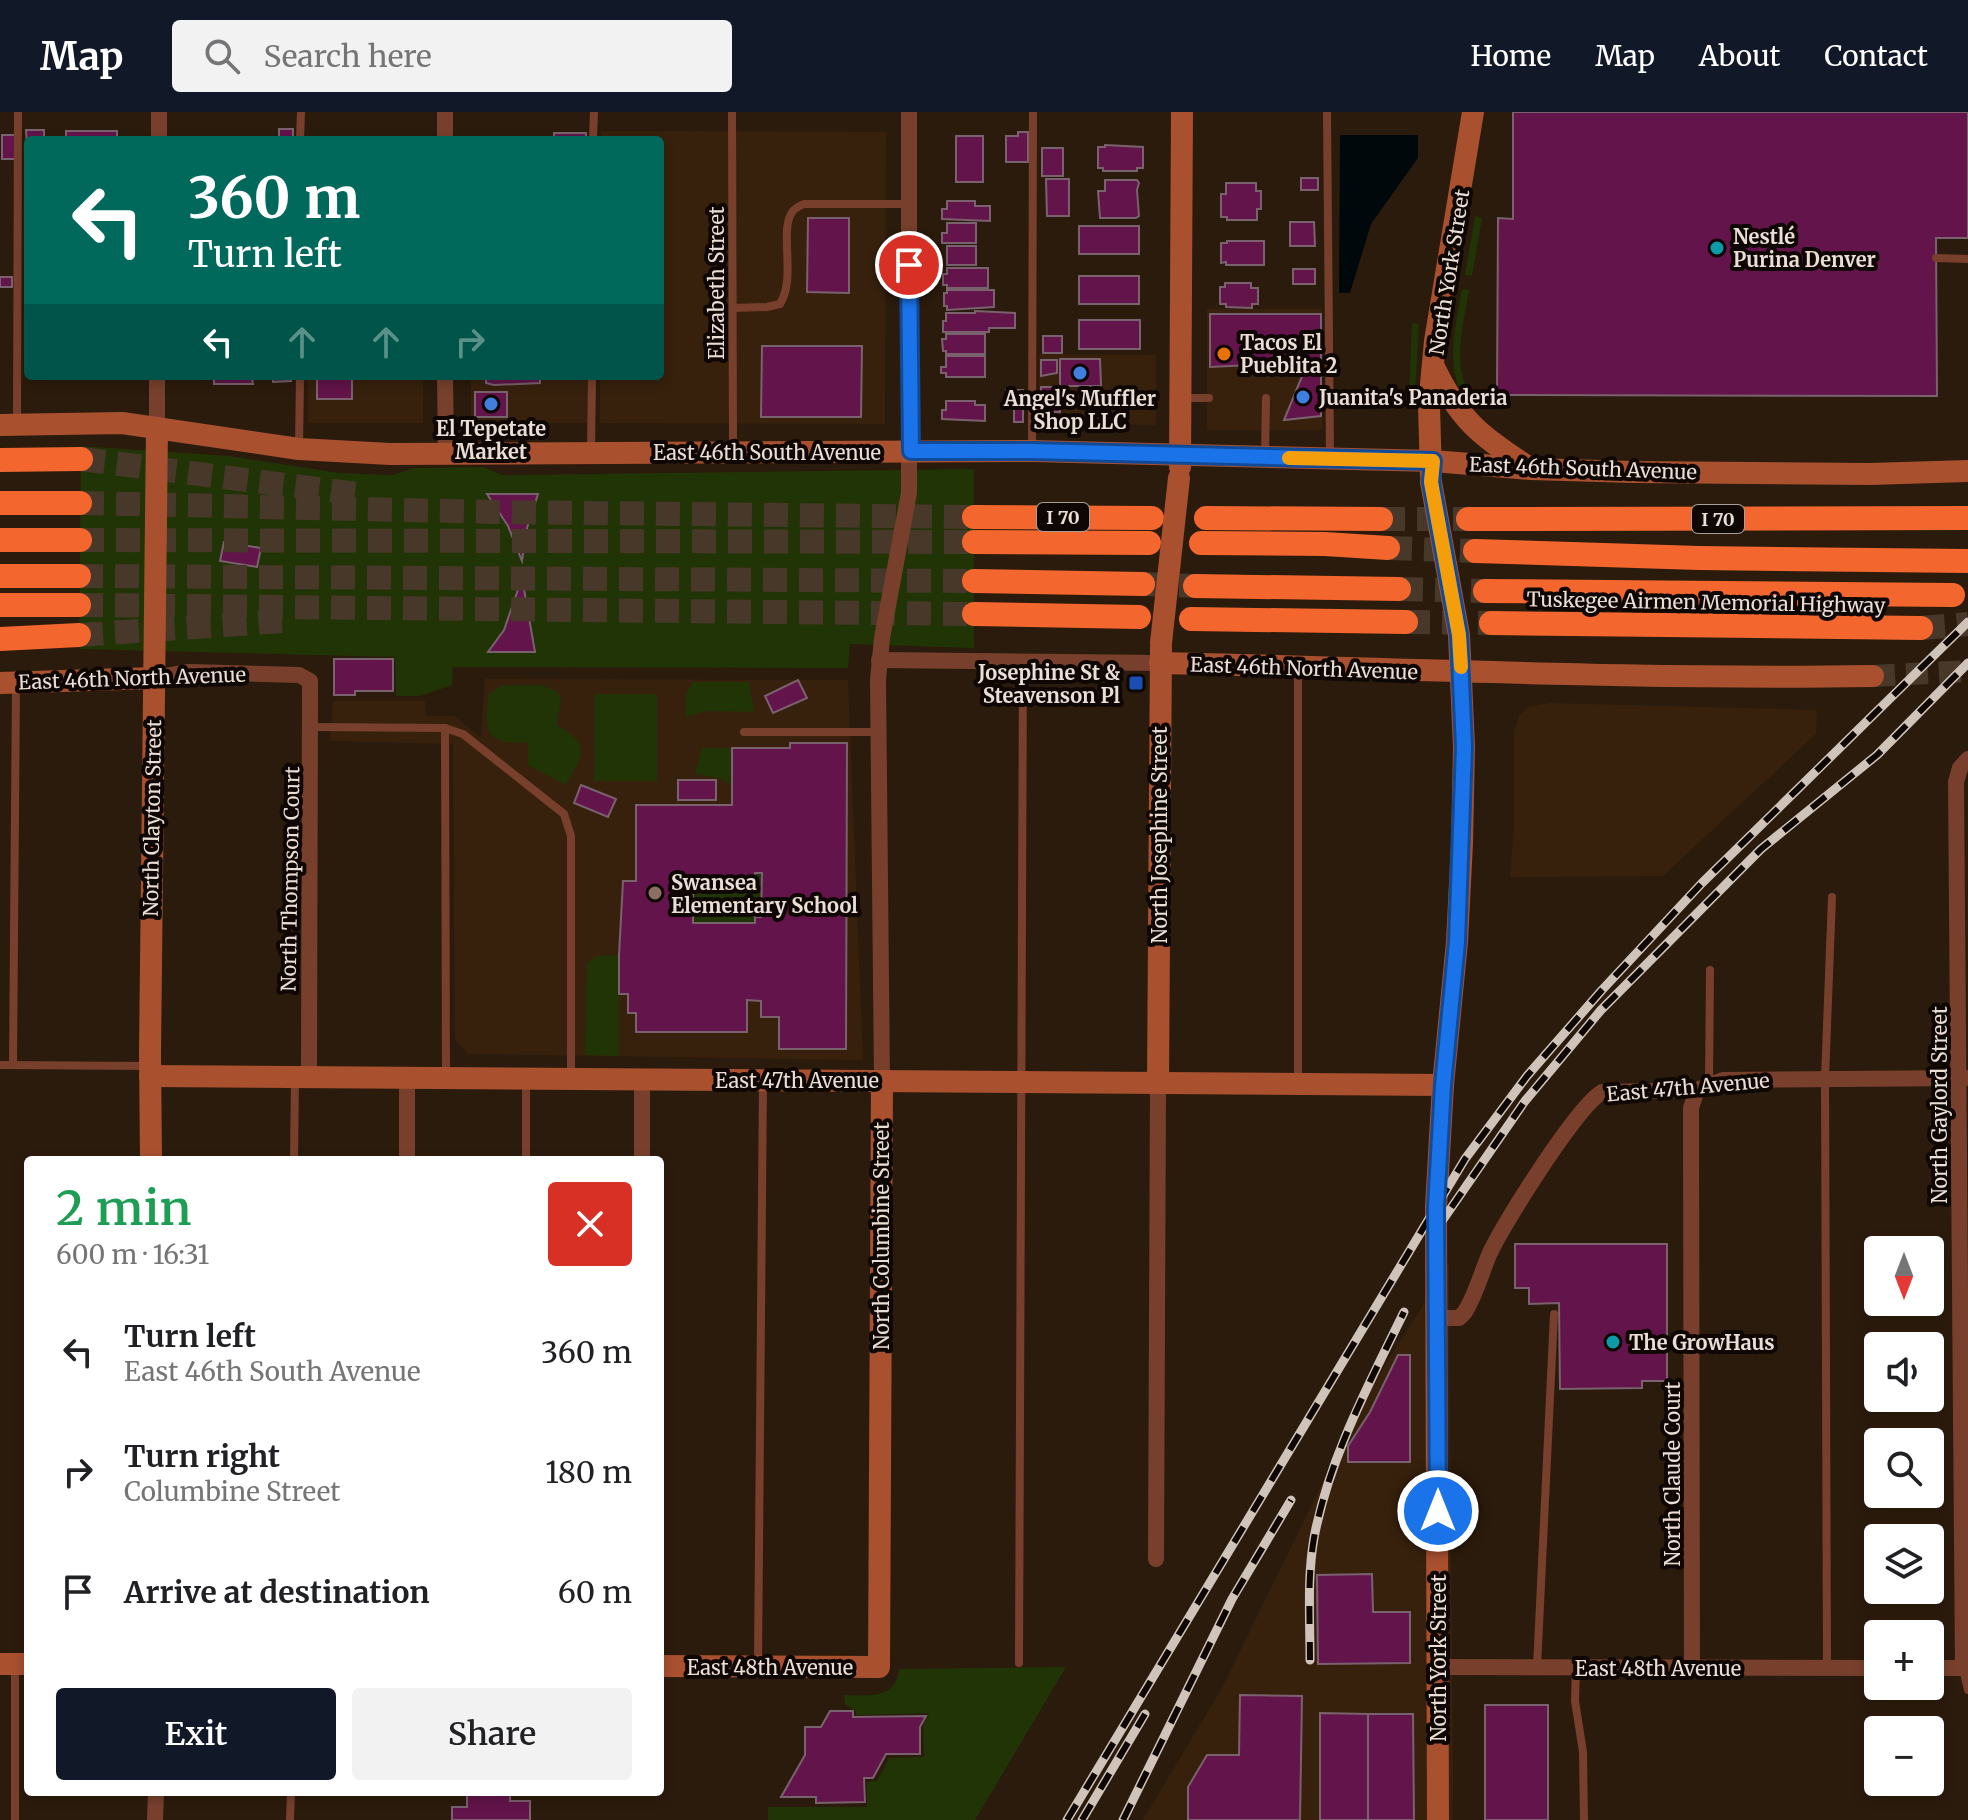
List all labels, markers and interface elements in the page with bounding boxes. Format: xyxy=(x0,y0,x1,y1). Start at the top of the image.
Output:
search box xyxy=(172,20,732,92)
text: Map xyxy=(40,33,124,80)
icon: search xyxy=(200,34,244,78)
text: Search here xyxy=(264,37,432,75)
text: Home xyxy=(1470,38,1551,74)
text: Map xyxy=(1595,38,1655,74)
text: About xyxy=(1699,38,1780,74)
text: Contact xyxy=(1824,38,1928,74)
text: 360 m xyxy=(188,163,360,233)
icon: left xyxy=(56,168,160,272)
street label: North York Street xyxy=(1424,187,1474,357)
street label: Elizabeth Street xyxy=(704,206,729,360)
place label: Nestlé Purina Denver xyxy=(1733,224,1876,272)
pin xyxy=(875,231,943,299)
text: Turn left xyxy=(188,232,342,277)
marker: Nestlé Purina Denver xyxy=(1708,239,1726,257)
icon: arrive xyxy=(887,243,931,287)
icon: left xyxy=(196,320,240,364)
icon: ahead xyxy=(280,320,324,364)
icon: ahead xyxy=(364,320,408,364)
icon: right xyxy=(448,320,492,364)
place label: Tacos El Pueblita 2 xyxy=(1240,330,1338,378)
marker: Tacos El Pueblita 2 xyxy=(1215,345,1233,363)
marker: Angel's Muffler Shop LLC xyxy=(1071,364,1089,382)
place label: Juanita's Panaderia xyxy=(1318,385,1507,410)
place label: Angel's Muffler Shop LLC xyxy=(1003,386,1156,434)
marker: Juanita's Panaderia xyxy=(1294,388,1312,406)
marker: El Tepetate Market xyxy=(482,395,500,413)
place label: El Tepetate Market xyxy=(436,416,546,464)
street label: East 46th South Avenue xyxy=(653,440,881,465)
street label: East 46th South Avenue xyxy=(1469,452,1697,484)
road number: I 70 xyxy=(1037,503,1089,531)
road number: I 70 xyxy=(1692,505,1744,533)
street label: Tuskegee Airmen Memorial Highway xyxy=(1526,586,1886,618)
street label: East 46th North Avenue xyxy=(1190,652,1418,684)
place label: Josephine St & Steavenson Pl xyxy=(977,660,1120,708)
street label: East 46th North Avenue xyxy=(18,662,246,694)
marker: Josephine St & Steavenson Pl xyxy=(1127,674,1145,692)
street label: North Clayton Street xyxy=(138,719,166,917)
street label: North Josephine Street xyxy=(1147,726,1172,944)
street label: North Thompson Court xyxy=(276,766,304,992)
place label: Swansea Elementary School xyxy=(671,870,858,918)
marker: Swansea Elementary School xyxy=(646,884,664,902)
street label: North Gaylord Street xyxy=(1927,1006,1952,1204)
street label: East 47th Avenue xyxy=(1605,1067,1771,1107)
street label: East 47th Avenue xyxy=(715,1068,879,1093)
street label: North Columbine Street xyxy=(869,1122,894,1350)
text: 2 min xyxy=(56,1178,192,1238)
button: close xyxy=(548,1182,632,1266)
north arrow xyxy=(1864,1236,1944,1316)
map controls xyxy=(1864,1236,1944,1796)
text: 600 m · 16:31 xyxy=(56,1238,209,1271)
text: Turn left xyxy=(124,1317,256,1355)
icon: left xyxy=(56,1330,100,1374)
place label: The GrowHaus xyxy=(1629,1330,1775,1355)
button: sound xyxy=(1864,1332,1944,1412)
text: 360 m xyxy=(541,1333,632,1371)
marker: The GrowHaus xyxy=(1604,1333,1622,1351)
text: East 46th South Avenue xyxy=(124,1355,421,1388)
street label: North Claude Court xyxy=(1660,1381,1685,1566)
button: search xyxy=(1864,1428,1944,1508)
text: Turn right xyxy=(124,1437,280,1475)
icon: right xyxy=(56,1450,100,1494)
text: 180 m xyxy=(545,1453,632,1491)
position arrow xyxy=(1396,1469,1480,1553)
text: Columbine Street xyxy=(124,1475,340,1508)
button: layers xyxy=(1864,1524,1944,1604)
icon: arrive xyxy=(56,1570,100,1614)
text: Arrive at destination xyxy=(124,1573,430,1611)
text: 60 m xyxy=(558,1573,632,1611)
street label: North York Street xyxy=(1426,1574,1451,1742)
button: + xyxy=(1864,1620,1944,1700)
street label: East 48th Avenue xyxy=(687,1655,853,1680)
street label: East 48th Avenue xyxy=(1575,1656,1741,1681)
button: Exit xyxy=(56,1688,336,1780)
button: Share xyxy=(352,1688,632,1780)
button: − xyxy=(1864,1716,1944,1796)

